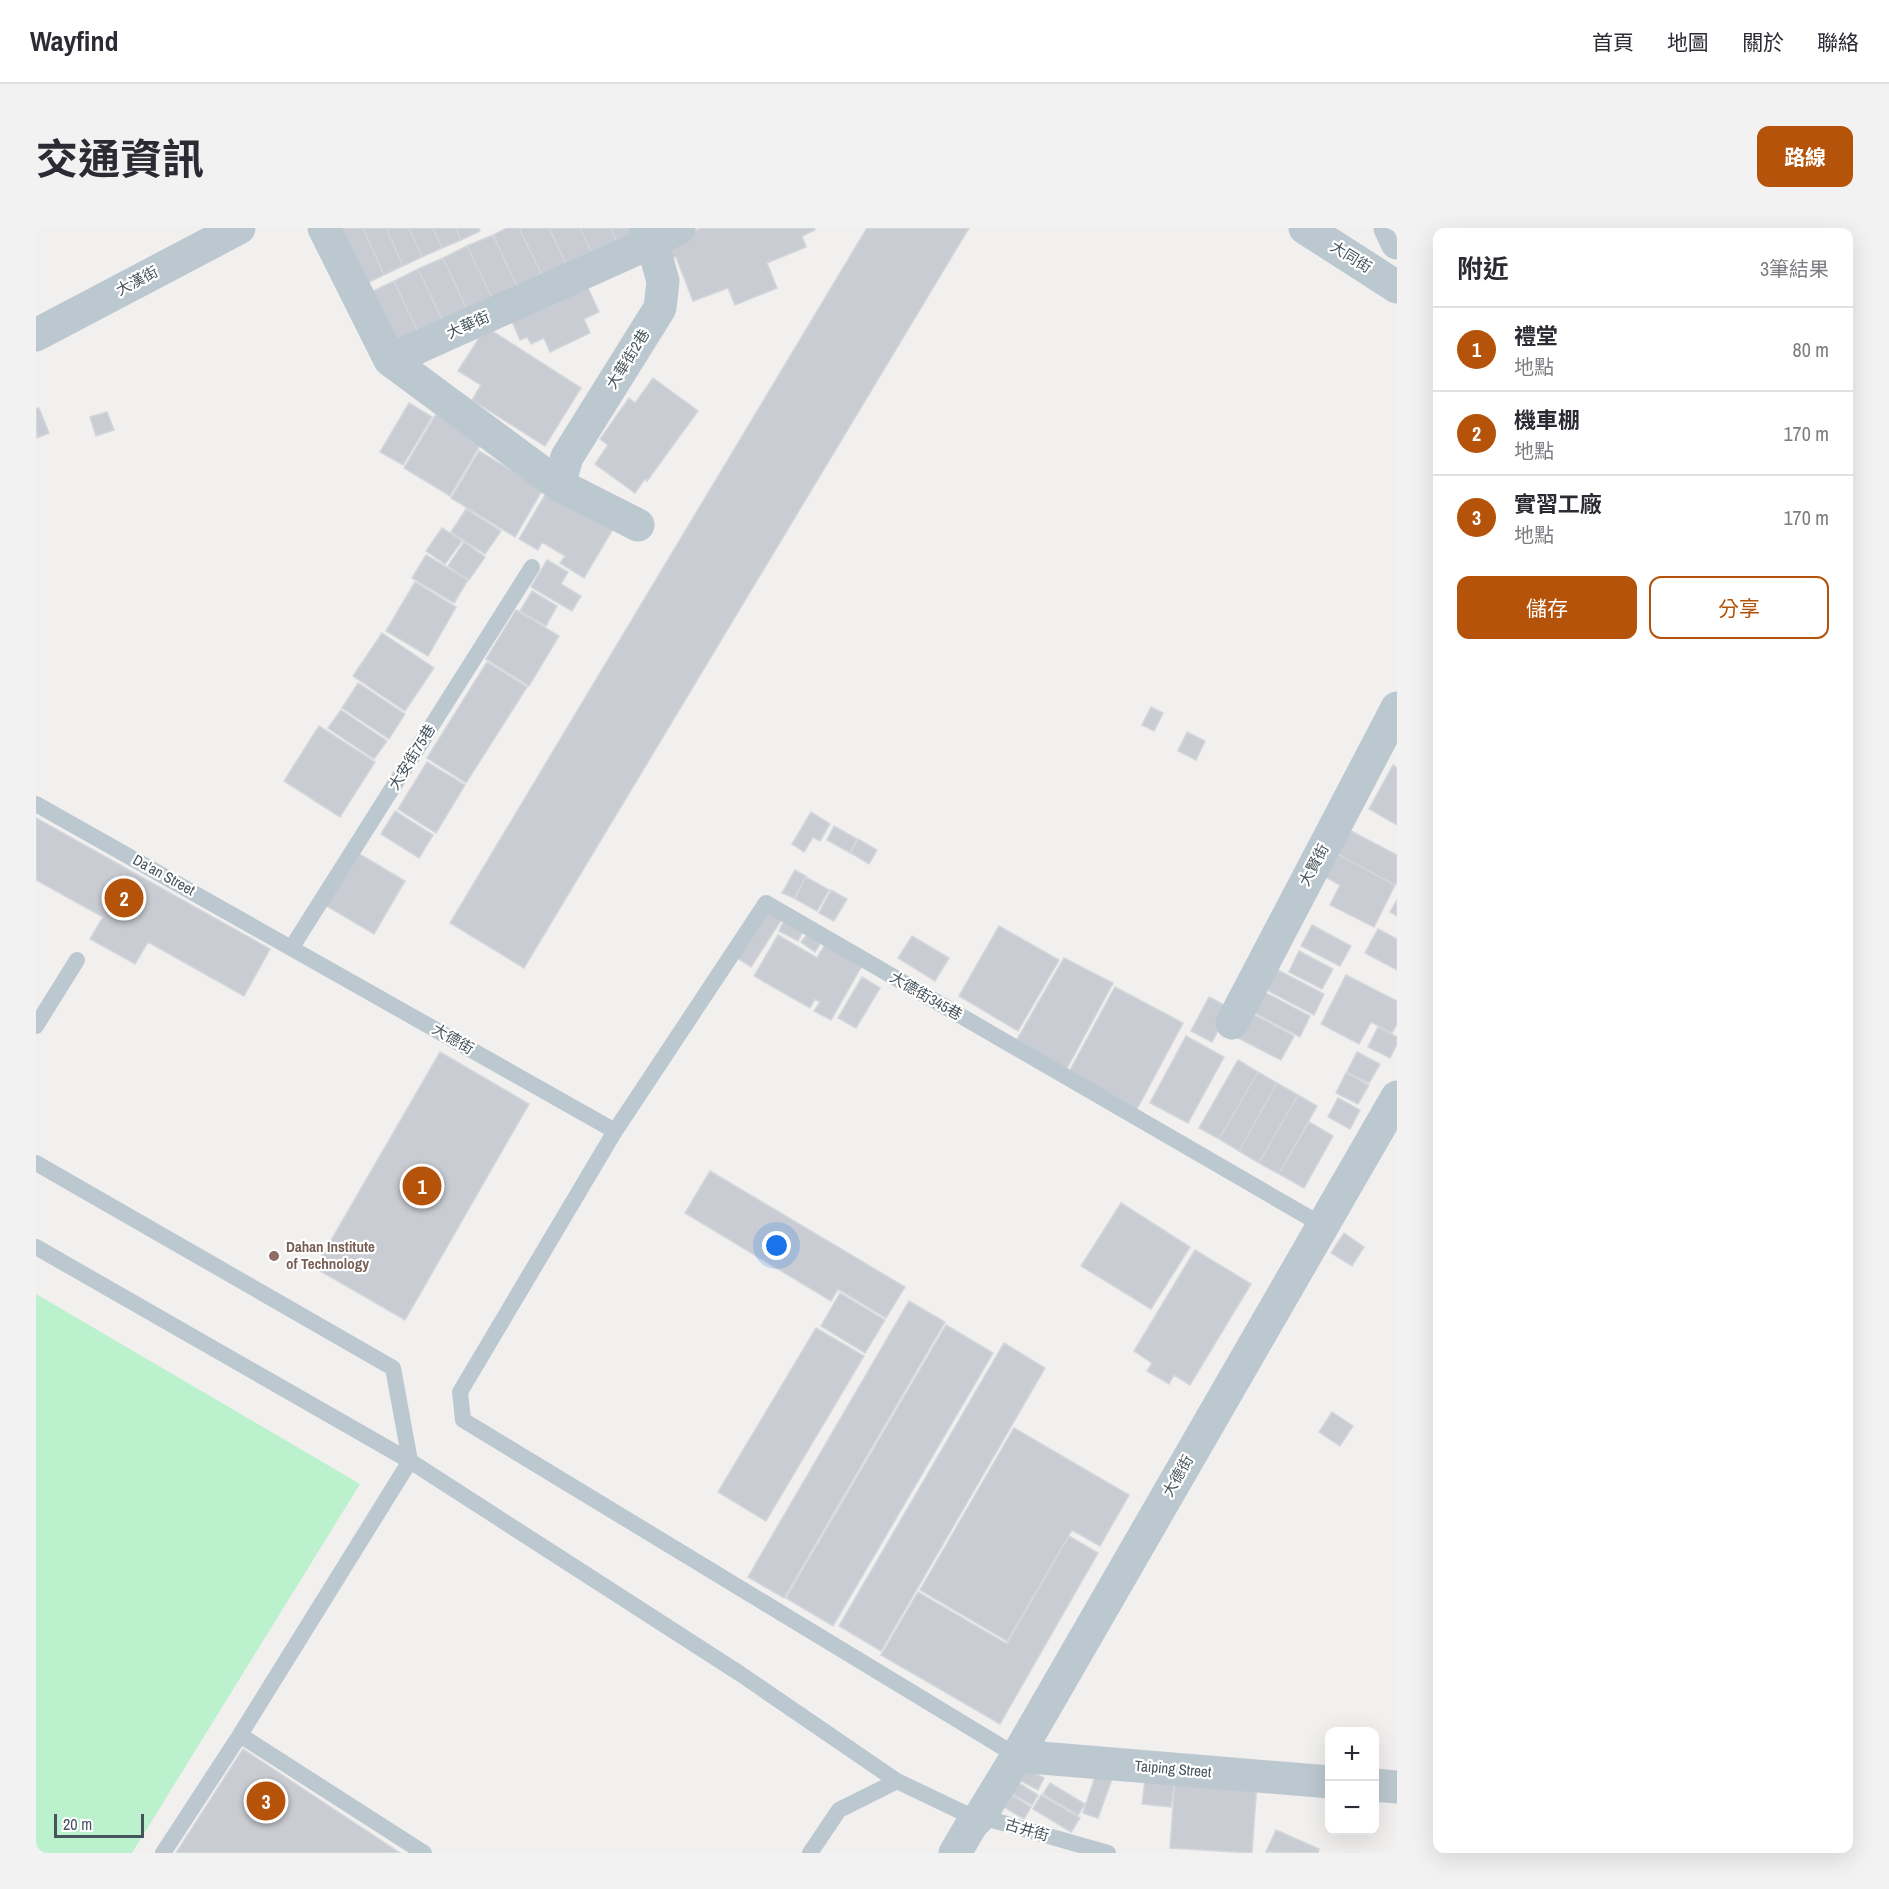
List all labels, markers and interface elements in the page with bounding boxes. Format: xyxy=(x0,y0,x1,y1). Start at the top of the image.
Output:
text: Wayfind xyxy=(30,22,118,60)
text: 首頁 xyxy=(1592,28,1634,57)
text: 地圖 xyxy=(1667,28,1709,57)
text: 關於 xyxy=(1742,28,1784,57)
text: 聯絡 xyxy=(1817,28,1859,57)
button: 路線 xyxy=(1757,126,1853,187)
text: 交通資訊 xyxy=(36,131,204,187)
street label: 大同街 xyxy=(1327,236,1376,277)
text: 附近 xyxy=(1457,251,1509,286)
text: 3筆結果 xyxy=(1760,255,1829,282)
street label: 大漢街 xyxy=(112,261,162,300)
street label: 大華街 xyxy=(443,306,493,343)
text: 禮堂 xyxy=(1514,321,1558,351)
street label: 大華街2巷 xyxy=(601,325,654,393)
text: 1 xyxy=(1472,336,1481,363)
text: 80 m xyxy=(1793,336,1829,363)
text: 地點 xyxy=(1514,353,1554,380)
text: 機車棚 xyxy=(1514,405,1580,435)
text: 2 xyxy=(1472,420,1481,447)
text: 170 m xyxy=(1783,420,1829,447)
text: 地點 xyxy=(1514,437,1554,464)
text: 實習工廠 xyxy=(1514,489,1602,519)
text: 3 xyxy=(1472,504,1481,531)
text: 170 m xyxy=(1783,504,1829,531)
text: 地點 xyxy=(1514,521,1554,548)
button: 儲存 xyxy=(1457,576,1637,639)
button: 分享 xyxy=(1649,576,1829,639)
street label: 大安街75巷 xyxy=(383,720,440,794)
street label: 大賢街 xyxy=(1294,840,1333,890)
street label: Da'an Street xyxy=(129,849,200,901)
pin: 2 xyxy=(104,876,143,920)
street label: 大德街345巷 xyxy=(886,966,966,1025)
street label: 大德街 xyxy=(429,1018,478,1059)
pin: 1 xyxy=(402,1164,442,1208)
your location xyxy=(762,1231,791,1260)
place label: Dahan Institute of Technology xyxy=(286,1236,375,1274)
marker: Dahan Institute of Technology xyxy=(267,1249,281,1263)
street label: 大德街 xyxy=(1157,1451,1198,1500)
map controls xyxy=(1325,1727,1379,1835)
button: + xyxy=(1325,1727,1379,1781)
street label: Taiping Street xyxy=(1134,1755,1213,1782)
pin: 3 xyxy=(246,1778,286,1824)
button: − xyxy=(1325,1781,1379,1835)
scale bar xyxy=(54,1811,144,1838)
text: 20 m xyxy=(63,1813,92,1835)
street label: 古井街 xyxy=(1003,1813,1052,1846)

